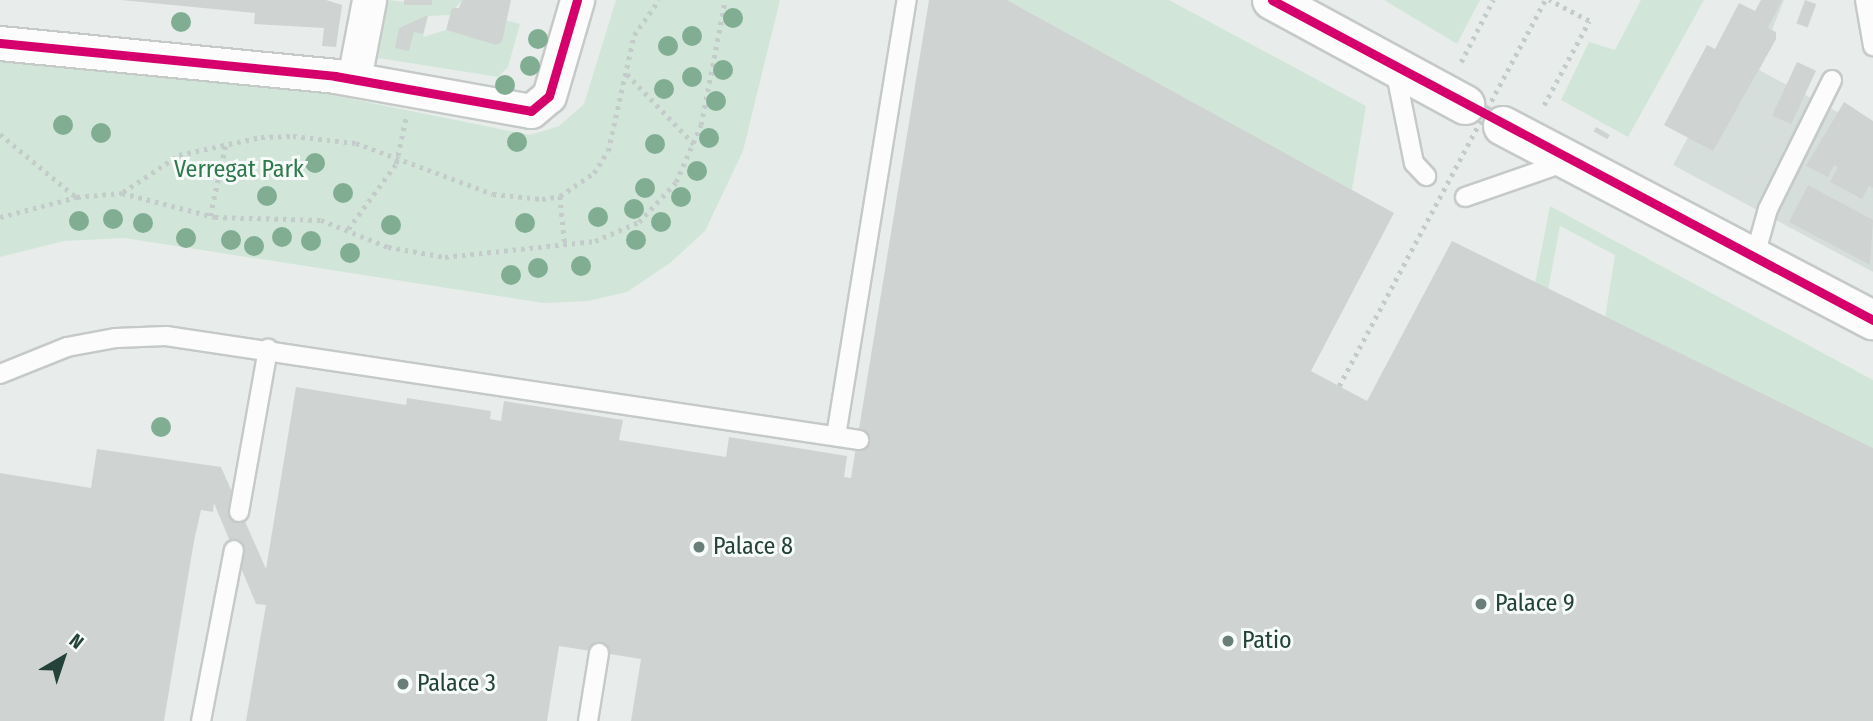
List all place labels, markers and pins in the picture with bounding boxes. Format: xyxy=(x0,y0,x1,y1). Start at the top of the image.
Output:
place label: Palace 8 xyxy=(713,533,793,561)
marker: Palace 8 xyxy=(691,539,707,555)
place label: Palace 9 xyxy=(1495,590,1575,618)
marker: Palace 9 xyxy=(1473,596,1489,612)
place label: Patio xyxy=(1242,627,1292,655)
marker: Patio xyxy=(1220,633,1236,649)
place label: Palace 3 xyxy=(417,670,496,698)
marker: Palace 3 xyxy=(395,676,411,692)

